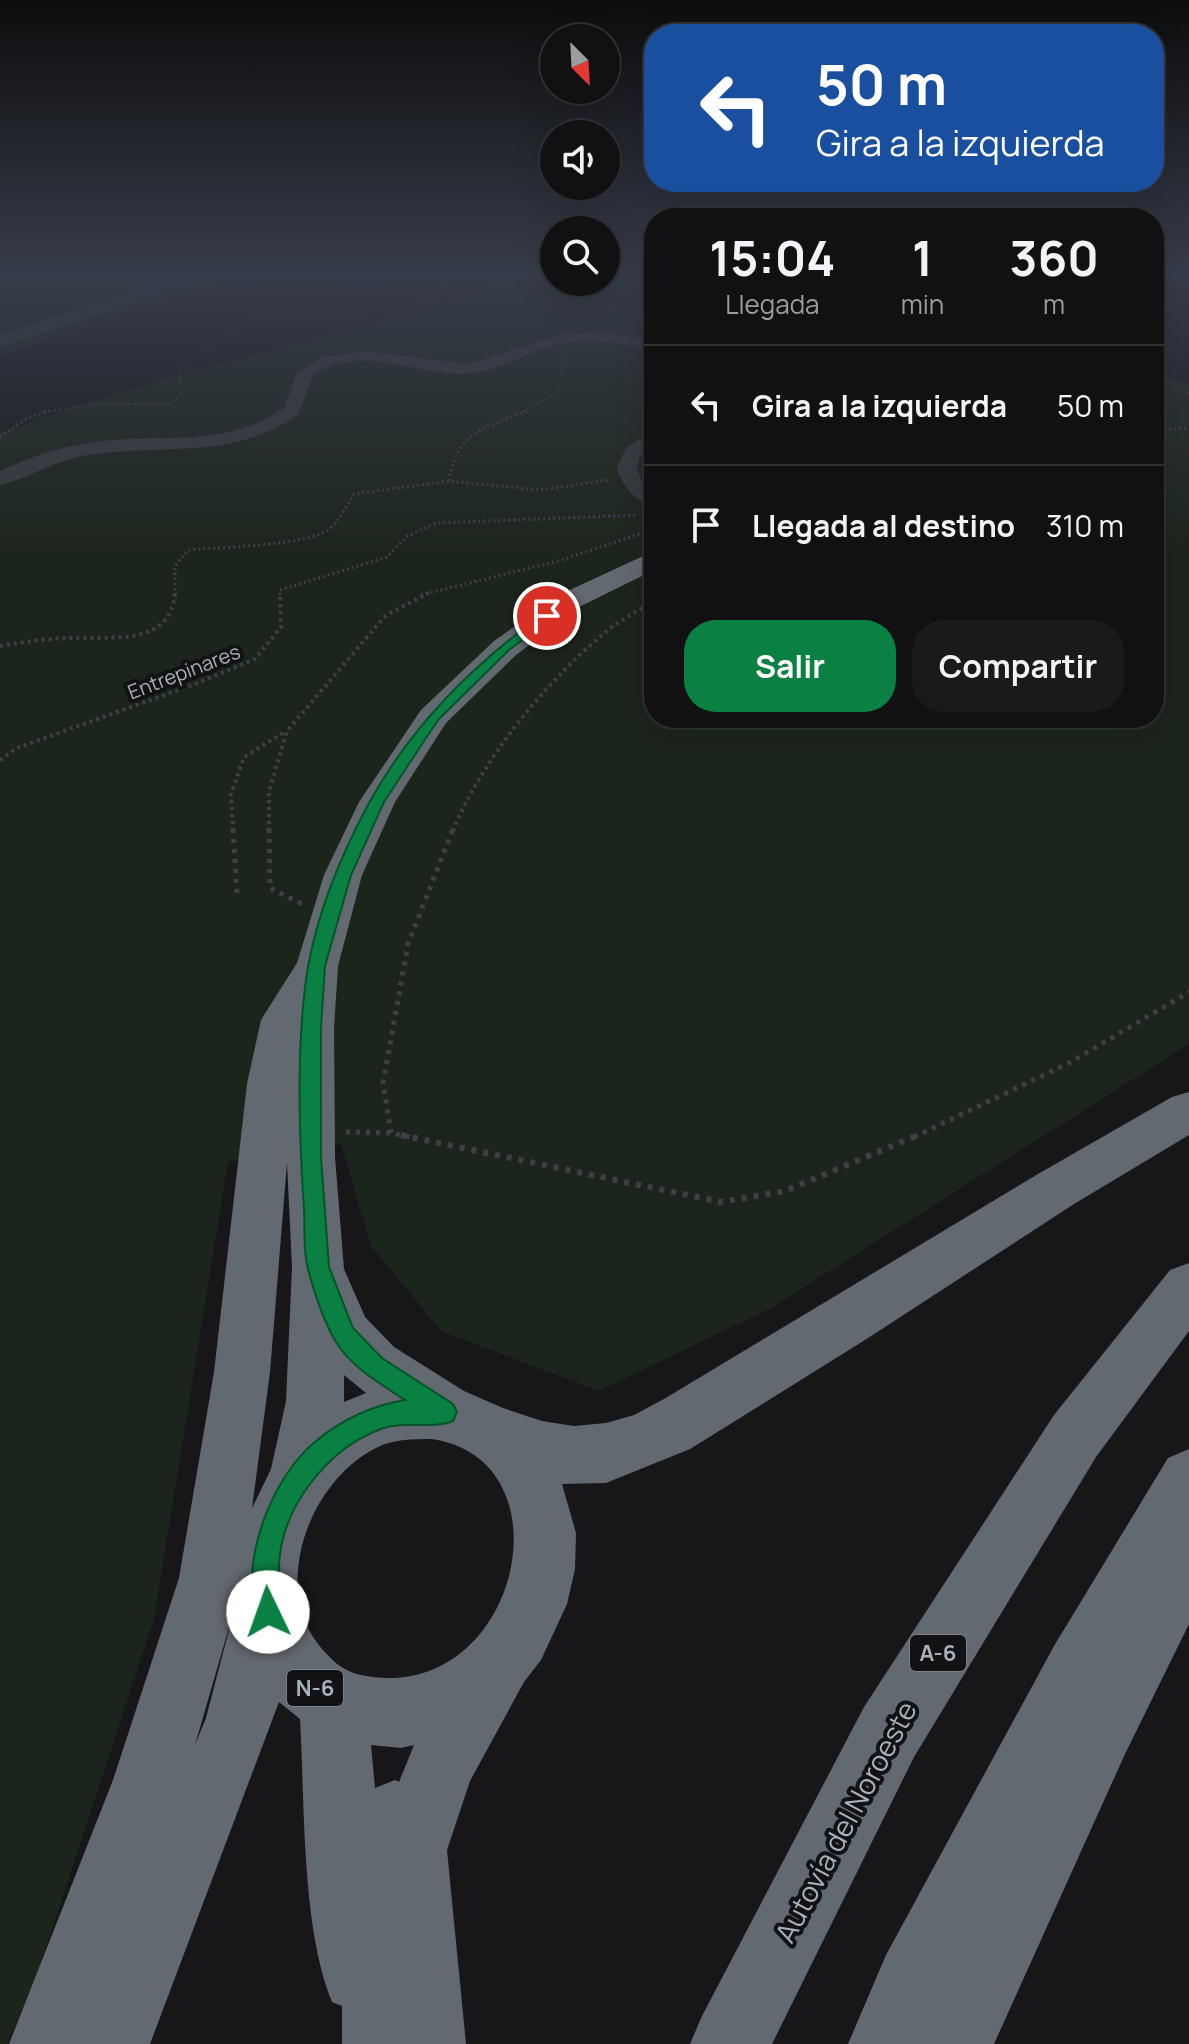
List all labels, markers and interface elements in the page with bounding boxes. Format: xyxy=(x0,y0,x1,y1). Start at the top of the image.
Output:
north arrow xyxy=(540,24,620,104)
map controls xyxy=(540,24,620,296)
text: 50 m xyxy=(816,45,947,122)
icon: left xyxy=(684,56,788,160)
text: Gira a la izquierda xyxy=(816,118,1105,167)
button: sound xyxy=(540,120,620,200)
button: search xyxy=(540,216,620,296)
text: 15:04 xyxy=(709,225,836,290)
text: 1 xyxy=(912,225,933,290)
text: 360 xyxy=(1009,225,1099,290)
text: Llegada xyxy=(725,286,819,322)
text: min xyxy=(901,286,944,322)
text: m xyxy=(1043,286,1065,322)
icon: left xyxy=(684,383,728,427)
text: Gira a la izquierda xyxy=(752,385,1007,426)
text: 50 m xyxy=(1057,385,1124,426)
icon: arrive xyxy=(684,503,728,547)
text: Llegada al destino xyxy=(752,505,1015,546)
text: 310 m xyxy=(1046,505,1124,546)
pin xyxy=(513,582,581,650)
icon: arrive xyxy=(525,594,569,638)
button: Salir xyxy=(684,620,896,712)
button: Compartir xyxy=(912,620,1124,712)
street label: Entrepinares xyxy=(124,638,244,705)
position arrow xyxy=(226,1570,310,1654)
road number: A-6 xyxy=(910,1635,966,1671)
road number: N-6 xyxy=(287,1670,343,1706)
street label: Autovía del Noroeste xyxy=(765,1694,925,1949)

